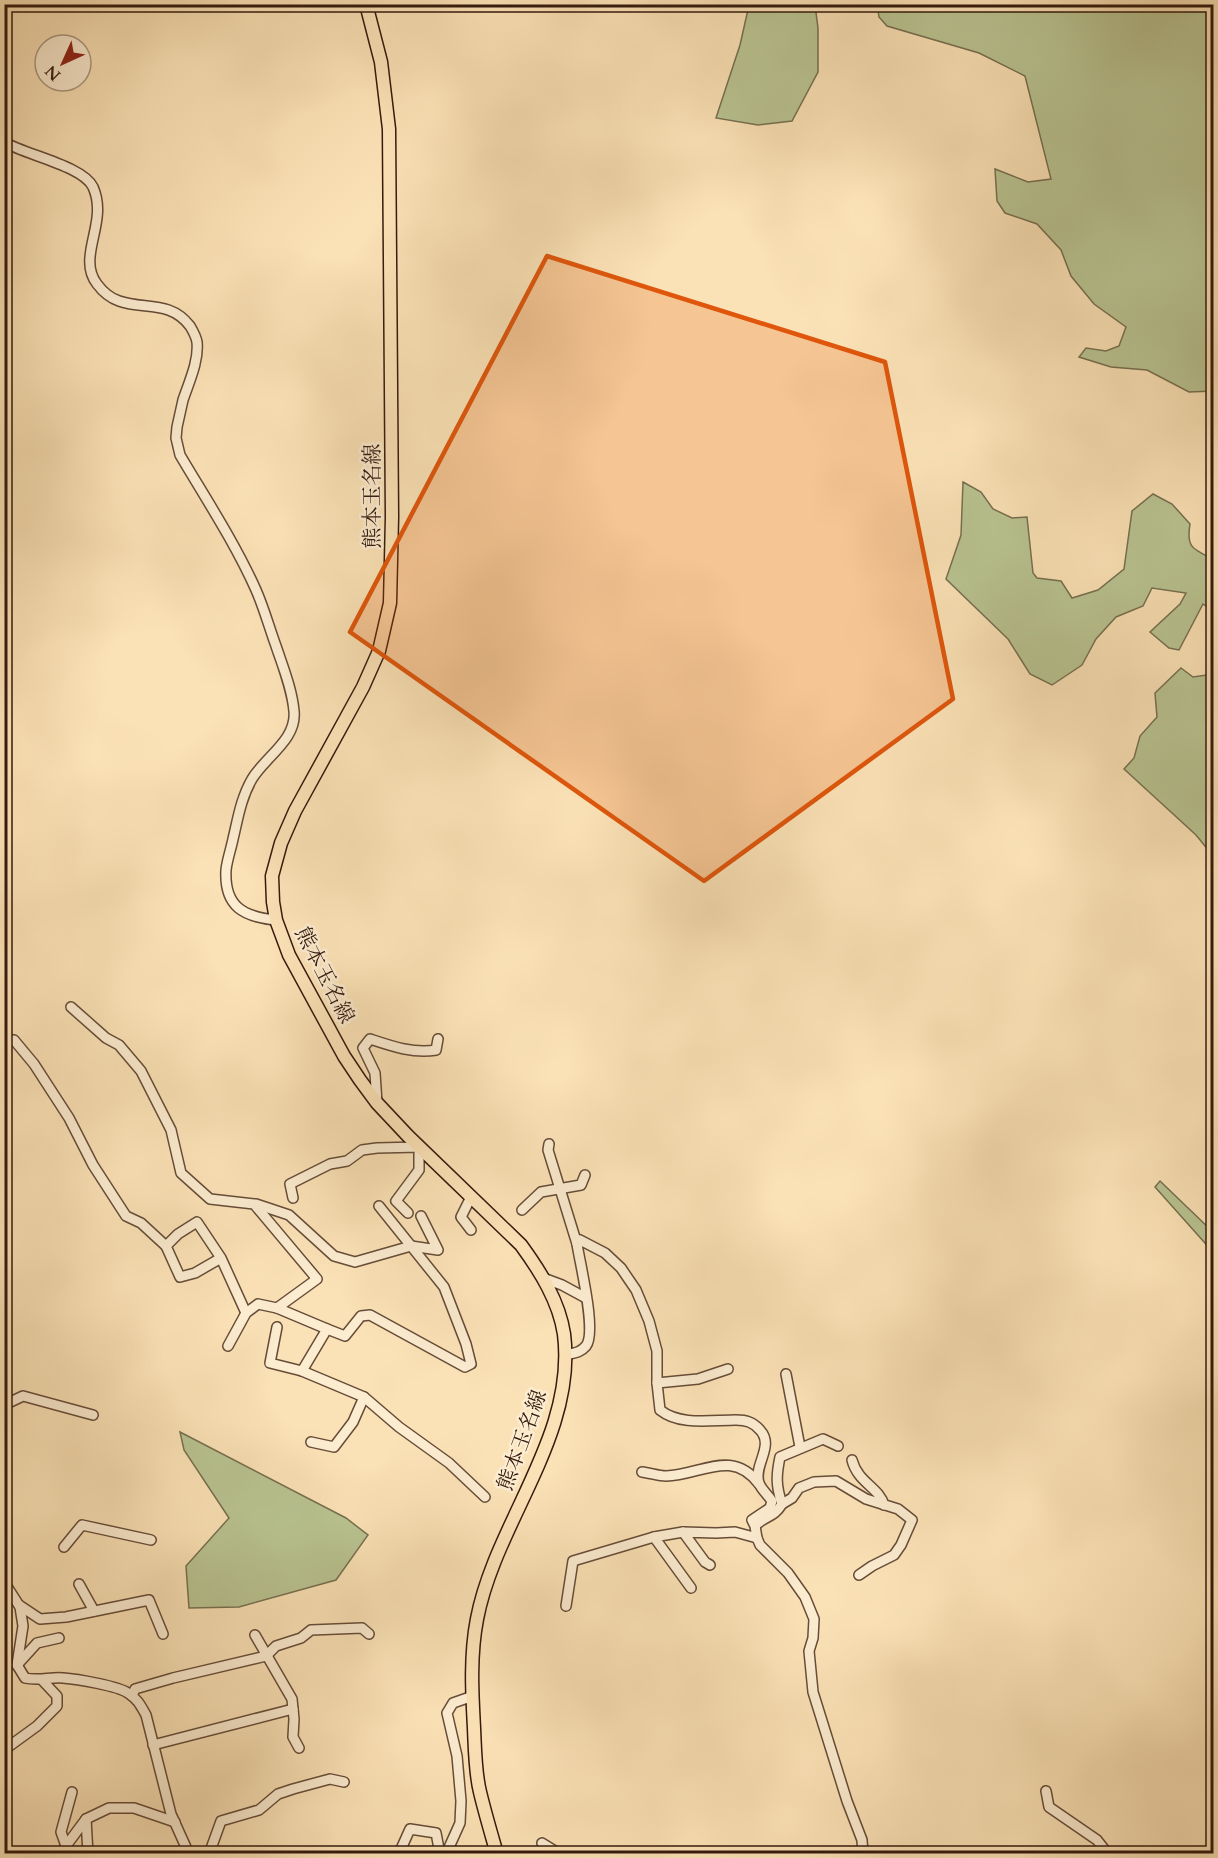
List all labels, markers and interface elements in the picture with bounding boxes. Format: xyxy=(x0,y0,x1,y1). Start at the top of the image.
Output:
north arrow xyxy=(33,33,93,93)
text: N xyxy=(40,60,66,86)
street label: 熊本玉名線 xyxy=(358,444,387,549)
street label: 熊本玉名線 xyxy=(288,922,361,1029)
street label: 熊本玉名線 xyxy=(491,1386,554,1494)

